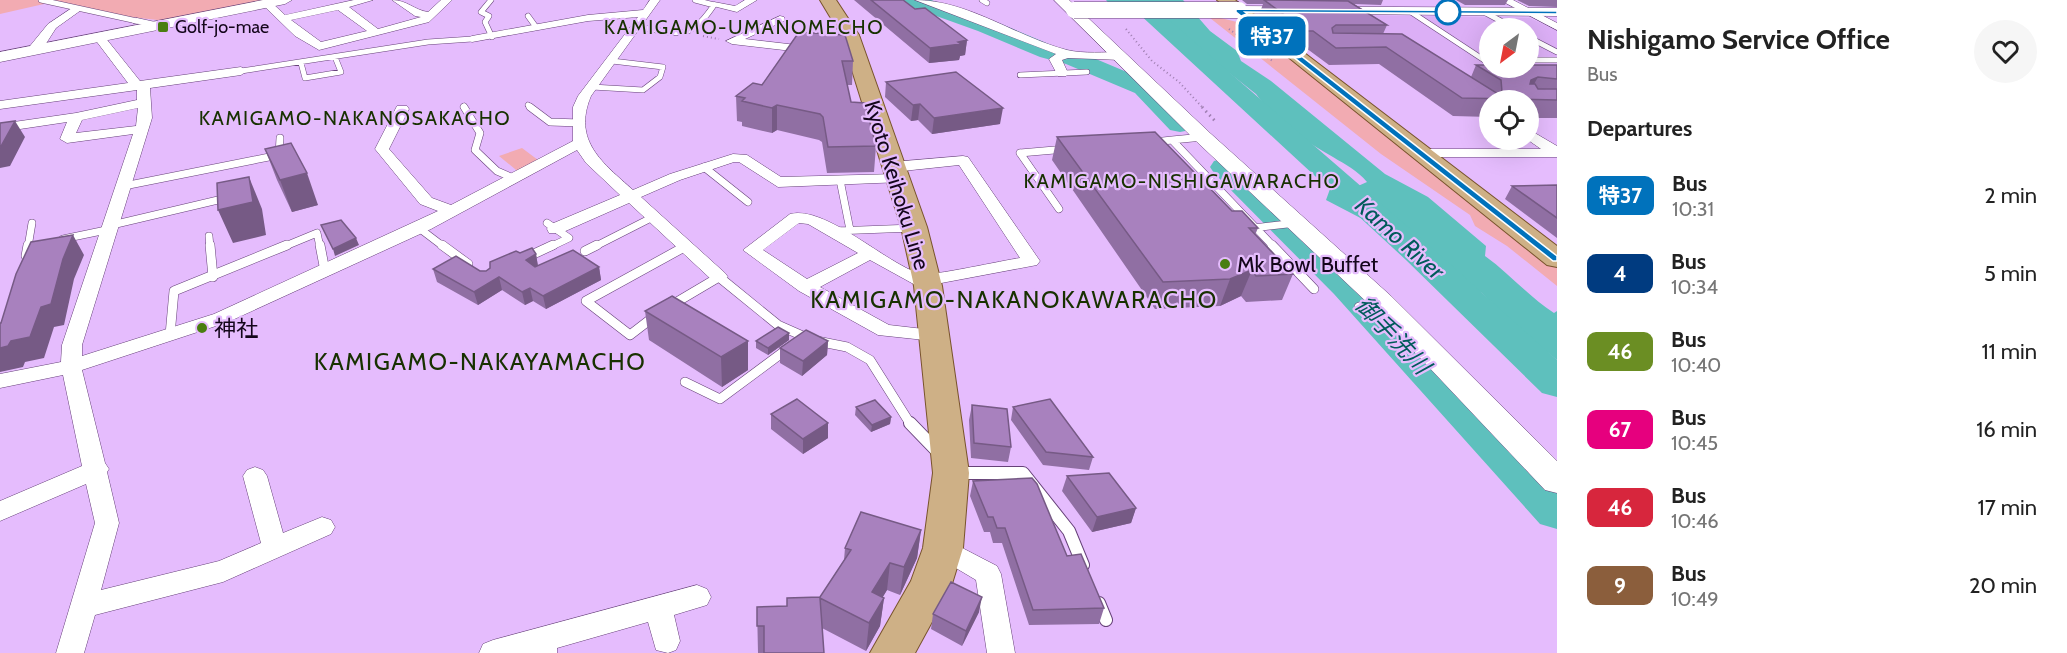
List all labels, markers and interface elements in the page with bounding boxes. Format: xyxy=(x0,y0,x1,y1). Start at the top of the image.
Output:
unlabelled marker xyxy=(1435,0,1461,25)
district label: KAMIGAMO-UMANOMECHO xyxy=(604,15,884,39)
place label: Golf-jo-mae xyxy=(175,16,269,38)
line badge: 特37 xyxy=(1238,16,1306,56)
north arrow xyxy=(1479,18,1539,78)
map controls xyxy=(1479,18,1539,150)
marker: Golf-jo-mae xyxy=(156,20,170,34)
button: heart xyxy=(1974,20,2037,83)
text: Nishigamo Service Office xyxy=(1587,22,1890,56)
text: 特37 xyxy=(1250,24,1294,49)
text: Bus xyxy=(1587,62,1618,86)
button: locate xyxy=(1479,90,1539,150)
street label: Kyoto Keihoku Line xyxy=(858,97,936,273)
district label: KAMIGAMO-NAKANOSAKACHO xyxy=(199,106,511,130)
text: Departures xyxy=(1587,115,1692,142)
district label: KAMIGAMO-NISHIGAWARACHO xyxy=(1024,169,1340,193)
text: Bus xyxy=(1672,170,1707,197)
text: 2 min xyxy=(1984,182,2037,209)
text: 特37 xyxy=(1599,183,1642,208)
water label: Kamo River xyxy=(1350,191,1452,287)
text: 10:31 xyxy=(1672,197,1714,221)
text: Bus xyxy=(1671,248,1706,275)
place label: Mk Bowl Buffet xyxy=(1237,251,1379,278)
marker: Mk Bowl Buffet xyxy=(1218,257,1232,271)
text: 5 min xyxy=(1984,260,2037,287)
text: 4 xyxy=(1613,261,1627,286)
text: 10:34 xyxy=(1671,275,1718,299)
district label: KAMIGAMO-NAKANOKAWARACHO xyxy=(810,285,1218,314)
water label: 御手洗川 xyxy=(1350,290,1438,382)
place label: 神社 xyxy=(214,315,258,342)
marker: 神社 xyxy=(195,321,209,335)
text: Bus xyxy=(1671,326,1706,353)
text: 11 min xyxy=(1981,338,2037,365)
text: 46 xyxy=(1608,339,1632,364)
district label: KAMIGAMO-NAKAYAMACHO xyxy=(314,347,646,376)
text: 10:40 xyxy=(1671,353,1721,377)
text: Bus xyxy=(1671,404,1706,431)
text: 16 min xyxy=(1976,416,2037,443)
text: 67 xyxy=(1609,417,1631,442)
text: 10:45 xyxy=(1671,431,1718,455)
text: Bus xyxy=(1671,482,1706,509)
text: 17 min xyxy=(1978,494,2037,521)
text: 46 xyxy=(1608,495,1632,520)
text: 10:46 xyxy=(1671,509,1719,533)
text: Bus xyxy=(1671,560,1706,587)
text: 20 min xyxy=(1969,572,2037,599)
text: 9 xyxy=(1614,573,1626,598)
text: 10:49 xyxy=(1671,587,1719,611)

